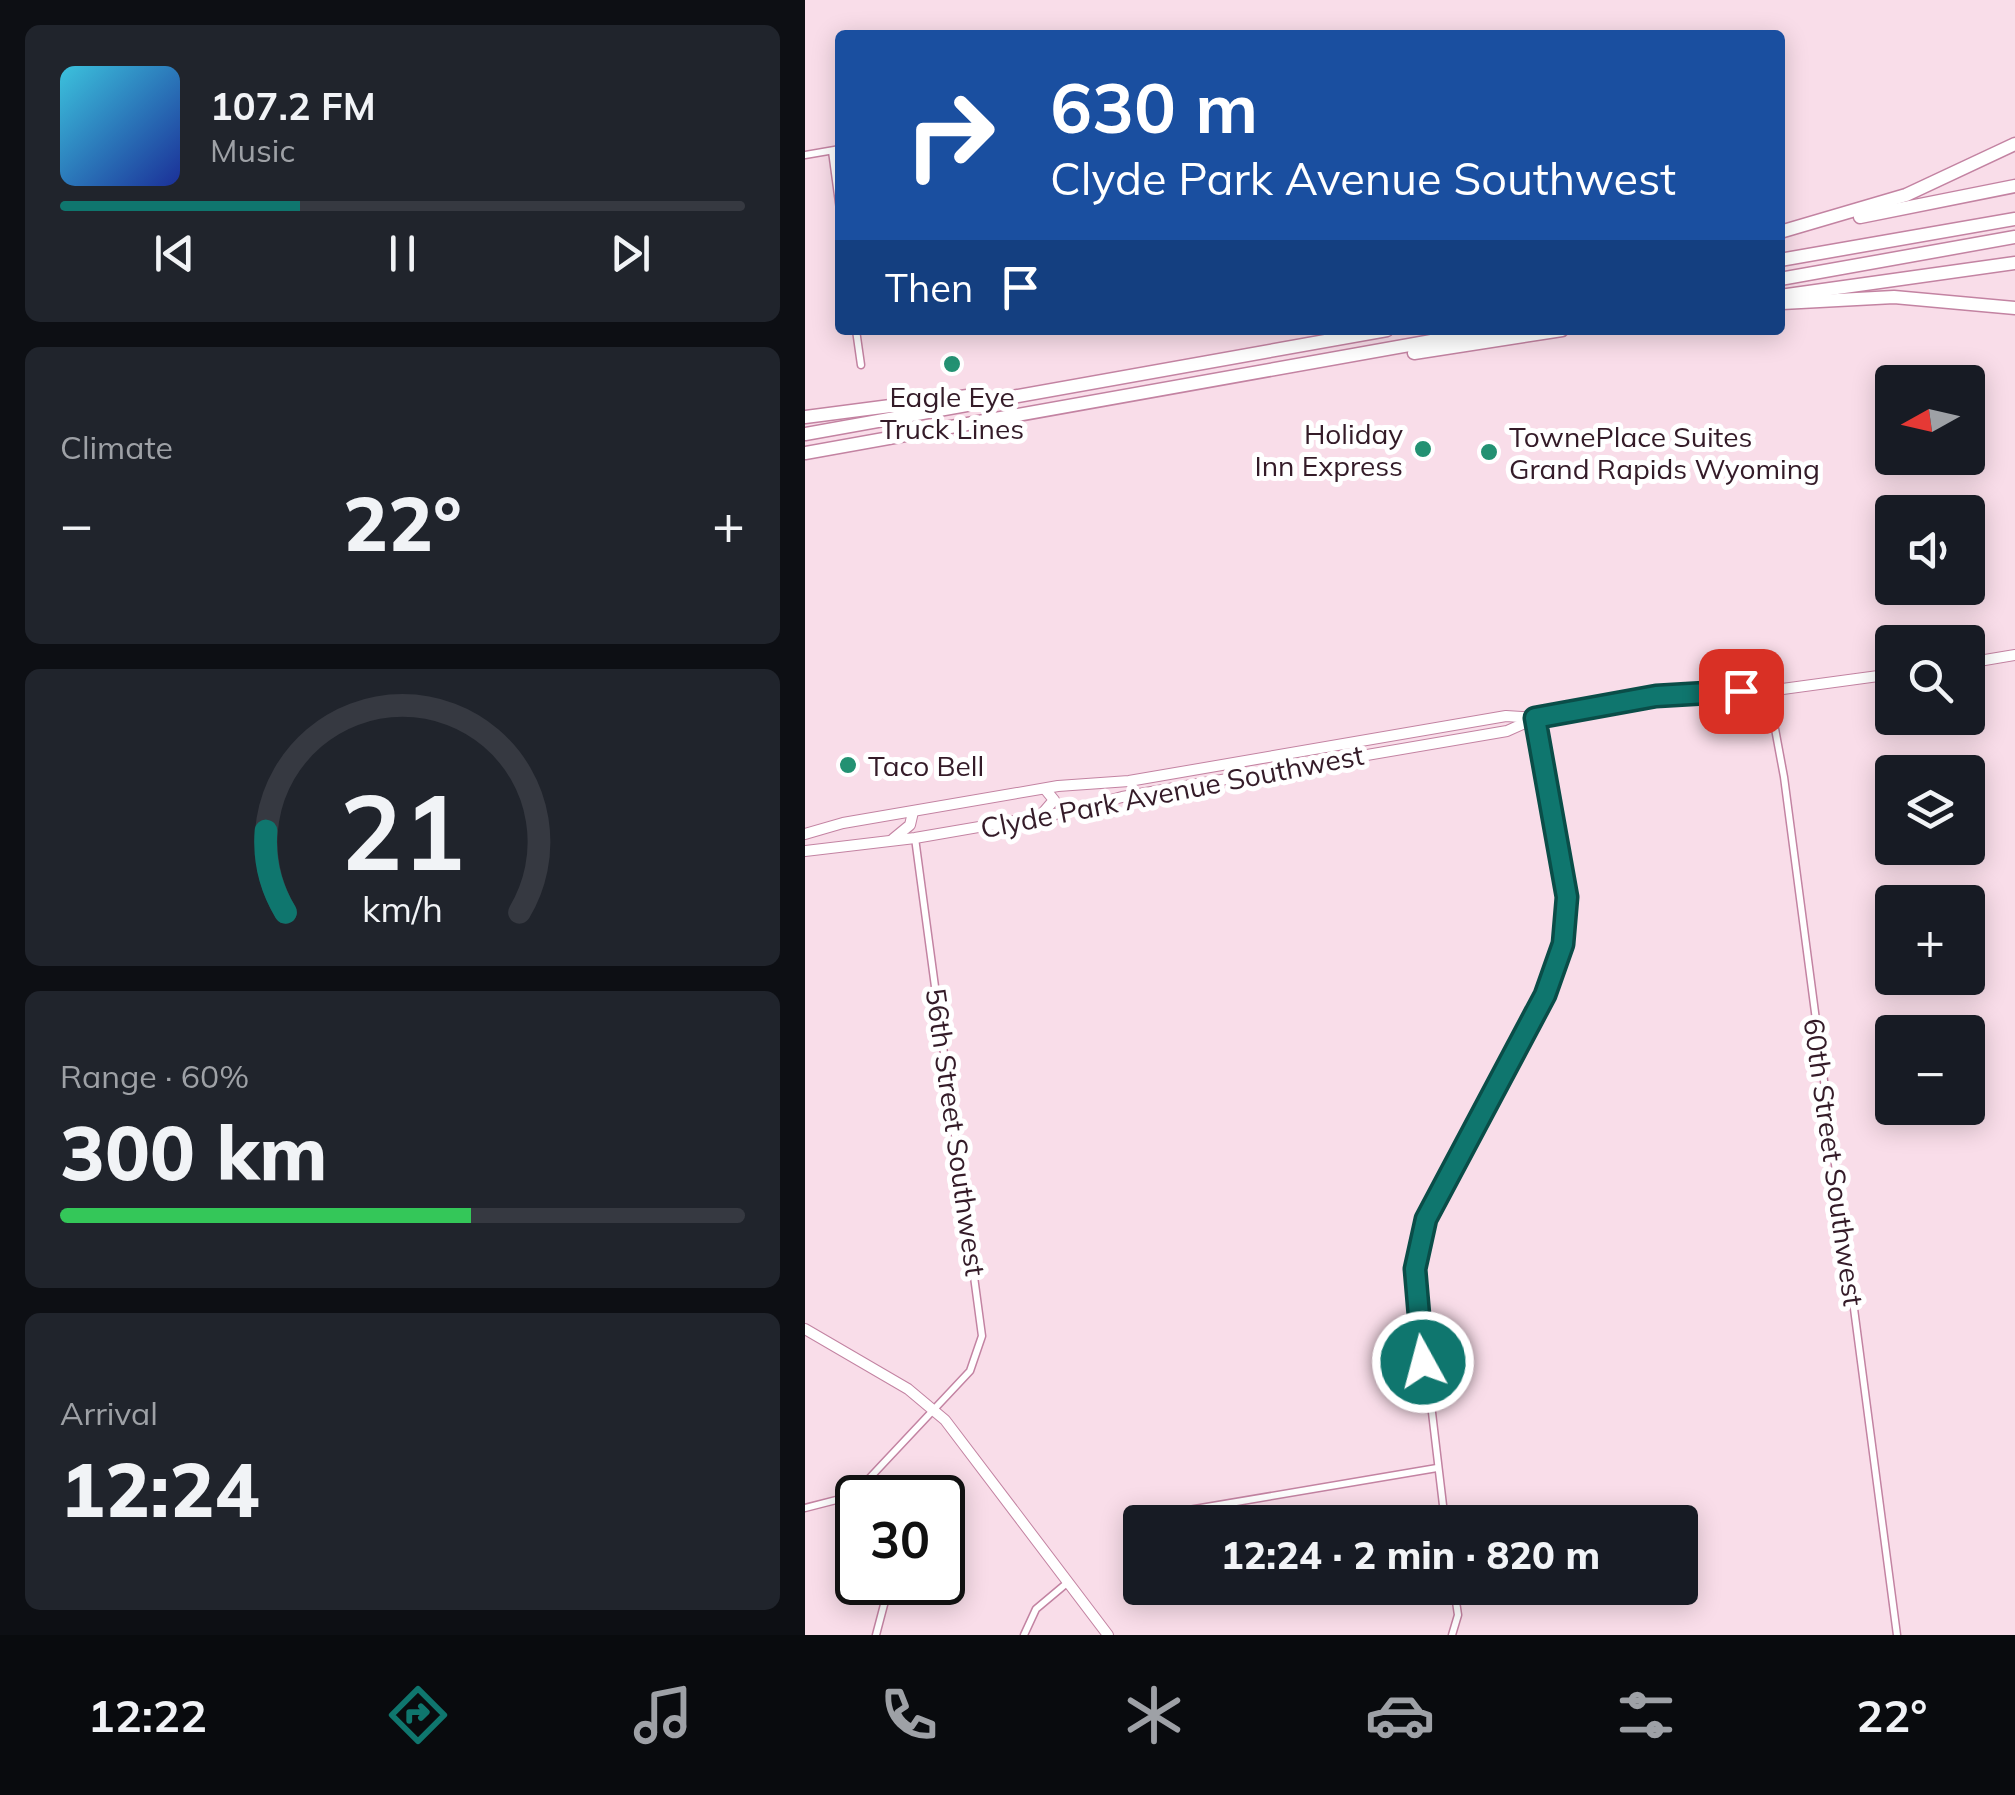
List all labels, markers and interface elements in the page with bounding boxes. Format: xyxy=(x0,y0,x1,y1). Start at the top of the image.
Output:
text: 630 m xyxy=(1050,63,1258,151)
icon: right xyxy=(885,70,1015,200)
text: 107.2 FM xyxy=(210,82,376,130)
text: Music xyxy=(210,130,295,170)
text: Clyde Park Avenue Southwest xyxy=(1050,150,1676,206)
icon: previous xyxy=(147,226,202,281)
icon: pause xyxy=(375,226,430,281)
icon: next xyxy=(603,226,658,281)
icon: arrive xyxy=(993,260,1048,315)
text: Then xyxy=(885,264,973,312)
marker: Eagle Eye Truck Lines xyxy=(941,353,963,375)
north arrow xyxy=(1875,365,1985,475)
map controls xyxy=(1875,365,1985,1125)
place label: Eagle Eye Truck Lines xyxy=(880,379,1024,446)
place label: Holiday Inn Express xyxy=(1254,416,1403,483)
place label: TownePlace Suites Grand Rapids Wyoming xyxy=(1509,419,1820,486)
text: Climate xyxy=(60,427,173,467)
marker: Holiday Inn Express xyxy=(1412,438,1434,460)
marker: TownePlace Suites Grand Rapids Wyoming xyxy=(1478,441,1500,463)
text: 22° xyxy=(343,476,462,570)
text: − xyxy=(60,489,93,558)
text: + xyxy=(712,489,745,558)
button: sound xyxy=(1875,495,1985,605)
button: search xyxy=(1875,625,1985,735)
pin xyxy=(1699,649,1784,734)
icon: arrive xyxy=(1714,664,1769,719)
street label: Clyde Park Avenue Southwest xyxy=(978,737,1367,845)
place label: Taco Bell xyxy=(868,748,984,783)
marker: Taco Bell xyxy=(837,754,859,776)
button: layers xyxy=(1875,755,1985,865)
text: 21 xyxy=(340,765,465,896)
button: + xyxy=(1875,885,1985,995)
text: km/h xyxy=(362,886,443,931)
street label: 56th Street Southwest xyxy=(918,986,994,1278)
button: − xyxy=(1875,1015,1985,1125)
street label: 60th Street Southwest xyxy=(1796,1016,1872,1308)
text: Range · 60% xyxy=(60,1056,249,1096)
text: 300 km xyxy=(60,1105,328,1199)
position arrow xyxy=(1371,1310,1475,1414)
text: Arrival xyxy=(60,1393,158,1433)
text: 12:24 xyxy=(60,1442,260,1536)
speed limit sign: 30 xyxy=(835,1475,965,1605)
text: 12:24 · 2 min · 820 m xyxy=(1221,1531,1600,1579)
icon: directions xyxy=(383,1680,453,1750)
icon: music xyxy=(628,1680,698,1750)
icon: phone xyxy=(874,1680,944,1750)
icon: climate xyxy=(1119,1680,1189,1750)
icon: car xyxy=(1365,1680,1435,1750)
icon: filters xyxy=(1611,1680,1681,1750)
text: 12:22 xyxy=(88,1687,207,1743)
text: 22° xyxy=(1856,1687,1927,1743)

